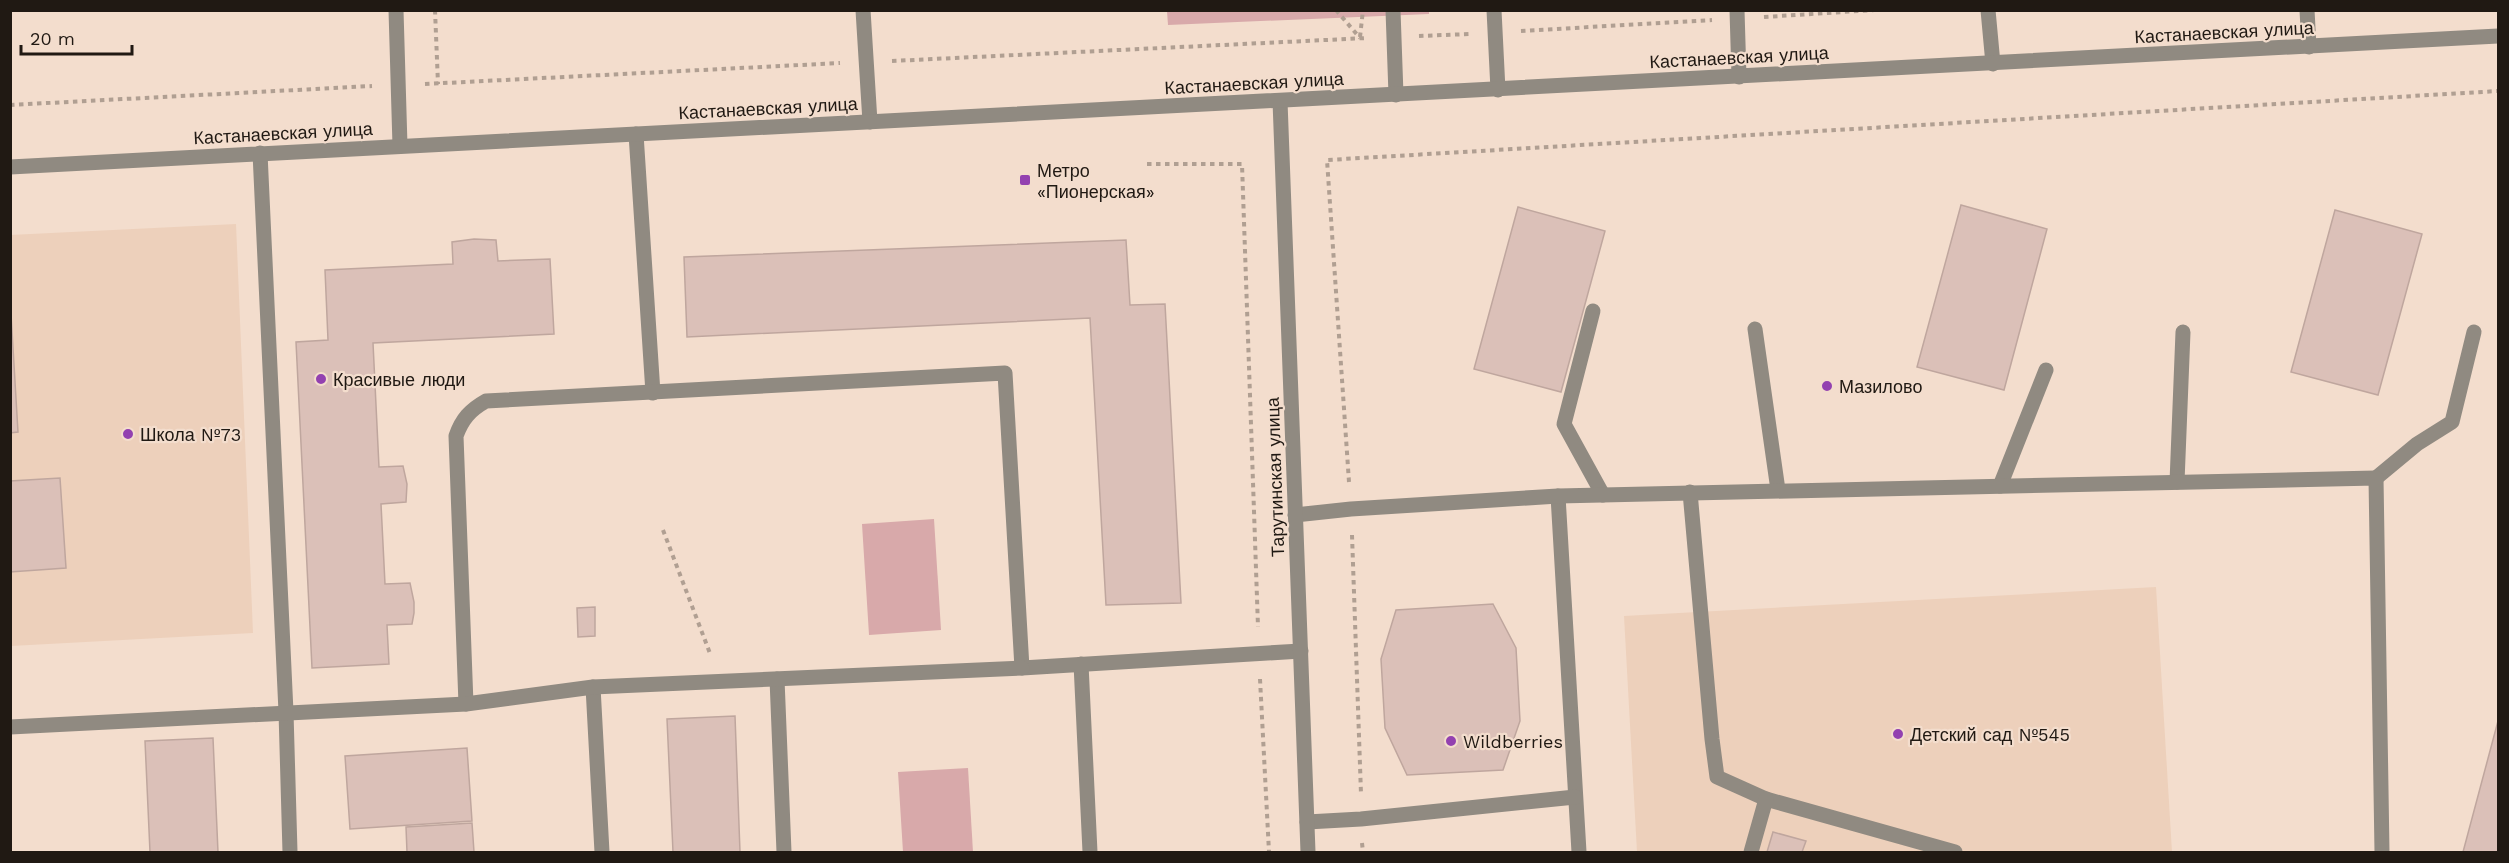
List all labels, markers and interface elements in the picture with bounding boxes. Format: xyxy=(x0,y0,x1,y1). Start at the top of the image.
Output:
street label: Кастанаевская улица xyxy=(2134,17,2315,47)
scale bar xyxy=(21,18,132,56)
text: 20 m xyxy=(30,28,75,49)
street label: Кастанаевская улица xyxy=(1649,42,1830,72)
street label: Кастанаевская улица xyxy=(1164,68,1345,98)
street label: Кастанаевская улица xyxy=(678,93,859,123)
street label: Кастанаевская улица xyxy=(193,118,374,148)
place label: Метро «Пионерская» xyxy=(1037,160,1155,202)
marker: Метро «Пионерская» xyxy=(1018,173,1032,187)
place label: Красивые люди xyxy=(333,369,465,390)
marker: Красивые люди xyxy=(314,372,328,386)
place label: Мазилово xyxy=(1839,376,1922,397)
marker: Мазилово xyxy=(1820,379,1834,393)
street label: Тарутинская улица xyxy=(1262,396,1288,557)
place label: Школа №73 xyxy=(140,424,241,445)
marker: Школа №73 xyxy=(121,427,135,441)
place label: Детский сад №545 xyxy=(1910,724,2070,745)
marker: Детский сад №545 xyxy=(1891,727,1905,741)
place label: Wildberries xyxy=(1463,731,1563,752)
marker: Wildberries xyxy=(1444,734,1458,748)

